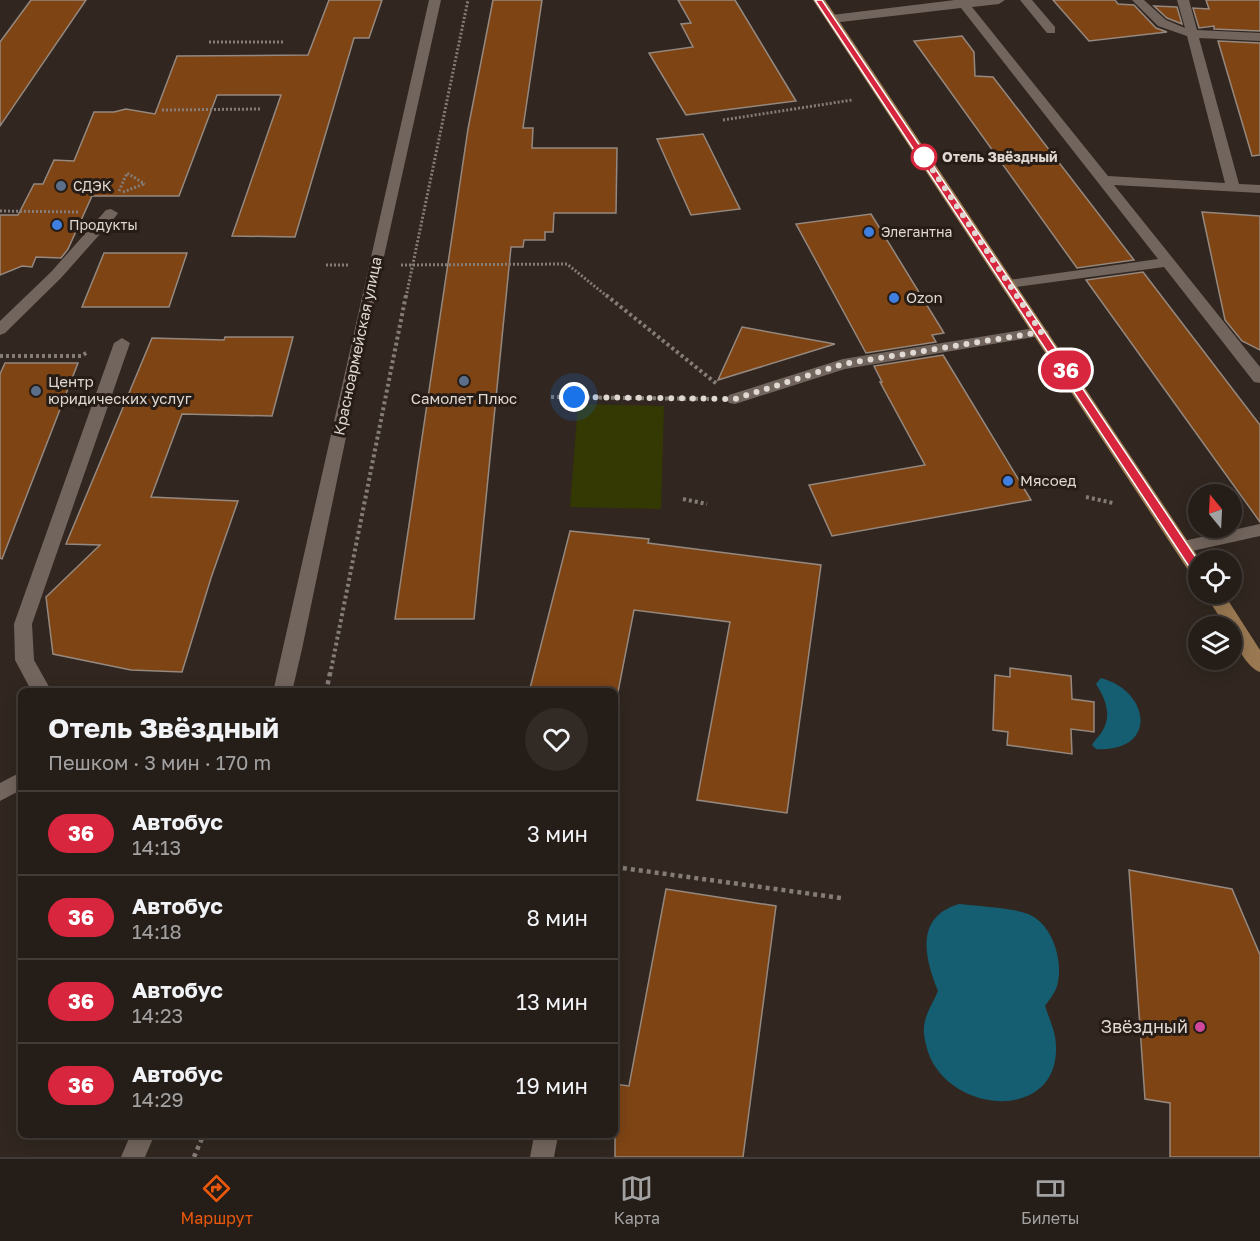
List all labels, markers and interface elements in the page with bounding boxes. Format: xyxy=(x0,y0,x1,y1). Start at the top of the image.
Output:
marker: Отель Звёздный xyxy=(911,144,937,170)
place label: Отель Звёздный xyxy=(942,148,1058,165)
place label: СДЭК xyxy=(73,177,112,194)
marker: СДЭК xyxy=(54,179,68,193)
place label: Продукты xyxy=(69,216,138,233)
marker: Продукты xyxy=(50,218,64,232)
place label: Элегантна xyxy=(881,223,952,240)
marker: Элегантна xyxy=(862,225,876,239)
street label: Красноармейская улица xyxy=(329,255,385,437)
place label: Ozon xyxy=(906,288,943,306)
marker: Ozon xyxy=(887,291,901,305)
line badge: 36 xyxy=(1039,350,1093,389)
text: 36 xyxy=(1053,357,1079,383)
place label: Центр юридических услуг xyxy=(48,372,192,407)
marker: Самолет Плюс xyxy=(457,374,471,388)
your location xyxy=(559,382,589,412)
marker: Центр юридических услуг xyxy=(29,384,43,398)
place label: Самолет Плюс xyxy=(411,389,517,407)
place label: Мясоед xyxy=(1020,471,1076,489)
marker: Мясоед xyxy=(1001,474,1015,488)
north arrow xyxy=(1188,484,1242,538)
map controls xyxy=(1188,484,1242,670)
button: locate xyxy=(1188,550,1242,604)
button: layers xyxy=(1188,616,1242,670)
button: heart xyxy=(525,708,588,771)
text: Отель Звёздный xyxy=(48,711,279,744)
text: Пешком · 3 мин · 170 m xyxy=(48,750,271,774)
text: Автобус xyxy=(132,808,223,835)
text: 36 xyxy=(68,820,94,846)
text: 3 мин xyxy=(527,820,588,847)
text: 14:13 xyxy=(132,835,181,859)
text: Автобус xyxy=(132,892,223,919)
text: 36 xyxy=(68,904,94,930)
text: 8 мин xyxy=(526,904,588,931)
text: 14:18 xyxy=(132,919,182,943)
text: Автобус xyxy=(132,976,223,1003)
text: 36 xyxy=(68,988,94,1014)
text: 13 мин xyxy=(516,988,588,1015)
text: 14:23 xyxy=(132,1003,183,1027)
place label: Звёздный xyxy=(1100,1015,1188,1037)
marker: Звёздный xyxy=(1193,1020,1207,1034)
text: Автобус xyxy=(132,1060,223,1087)
text: 36 xyxy=(68,1072,94,1098)
text: 19 мин xyxy=(516,1072,588,1099)
text: 14:29 xyxy=(132,1087,184,1111)
tab: Маршрут xyxy=(181,1172,253,1228)
tab: Карта xyxy=(614,1172,660,1228)
tab: Билеты xyxy=(1021,1172,1079,1228)

